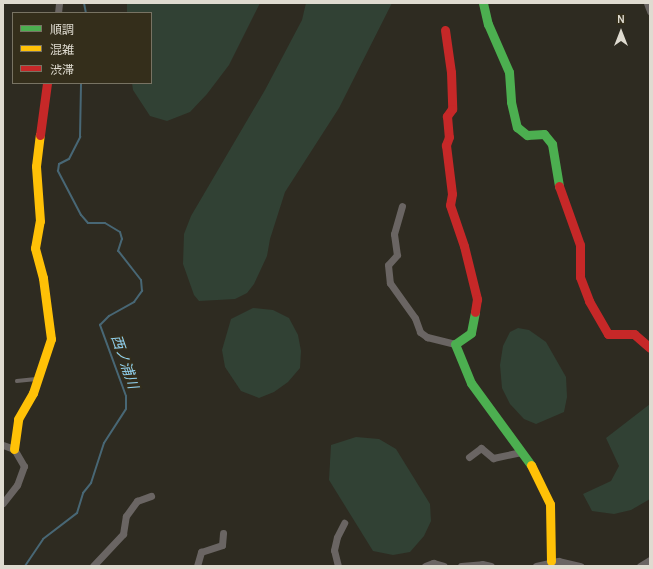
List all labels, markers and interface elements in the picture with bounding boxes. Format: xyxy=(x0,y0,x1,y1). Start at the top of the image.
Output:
legend xyxy=(12,12,152,84)
north arrow xyxy=(601,12,641,52)
text: N xyxy=(617,13,625,26)
text: 順調 xyxy=(50,23,74,37)
text: 混雑 xyxy=(50,43,74,57)
text: 渋滞 xyxy=(50,63,74,77)
water label: 西ノ浦川 xyxy=(107,333,141,391)

